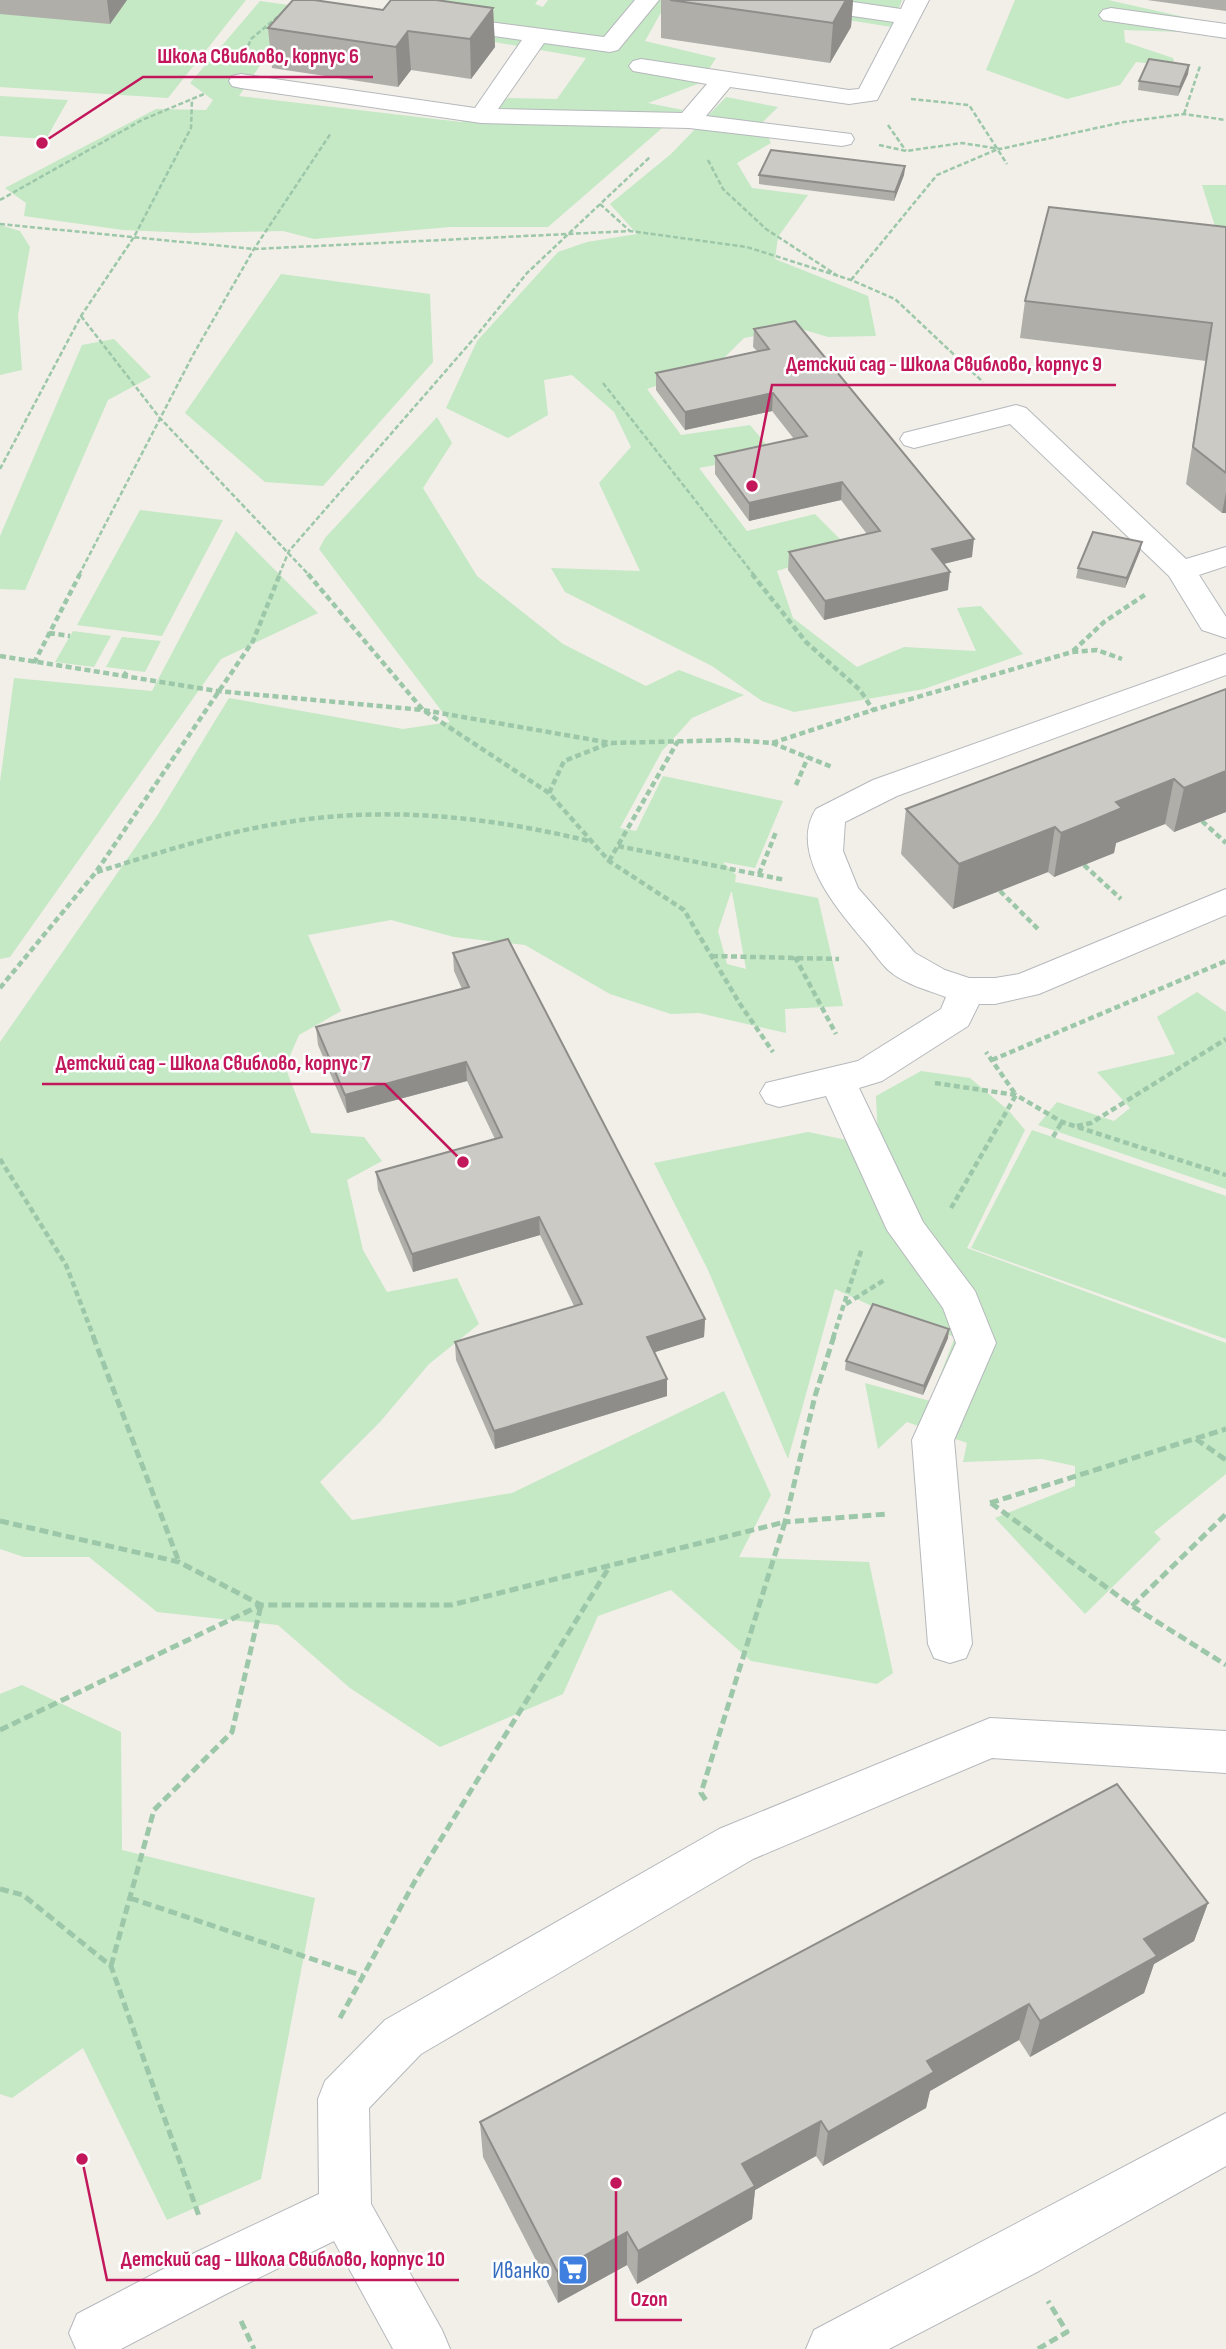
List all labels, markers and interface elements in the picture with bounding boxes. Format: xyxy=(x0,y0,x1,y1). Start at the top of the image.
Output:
callout: Школа Свиблово, корпус 6 xyxy=(143,35,373,77)
text: Школа Свиблово, корпус 6 xyxy=(157,44,359,69)
callout: Детский сад - Школа Свиблово, корпус 9 xyxy=(772,343,1116,385)
text: Детский сад - Школа Свиблово, корпус 9 xyxy=(786,352,1102,377)
callout: Детский сад - Школа Свиблово, корпус 7 xyxy=(42,1042,385,1084)
text: Детский сад - Школа Свиблово, корпус 7 xyxy=(55,1051,371,1076)
callout: Детский сад - Школа Свиблово, корпус 10 xyxy=(107,2238,459,2280)
text: Детский сад - Школа Свиблово, корпус 10 xyxy=(121,2247,445,2272)
supermarket icon: Иванко xyxy=(556,2253,590,2287)
place label: Иванко xyxy=(492,2257,550,2285)
callout: Ozon xyxy=(616,2278,682,2320)
text: Ozon xyxy=(630,2287,668,2312)

